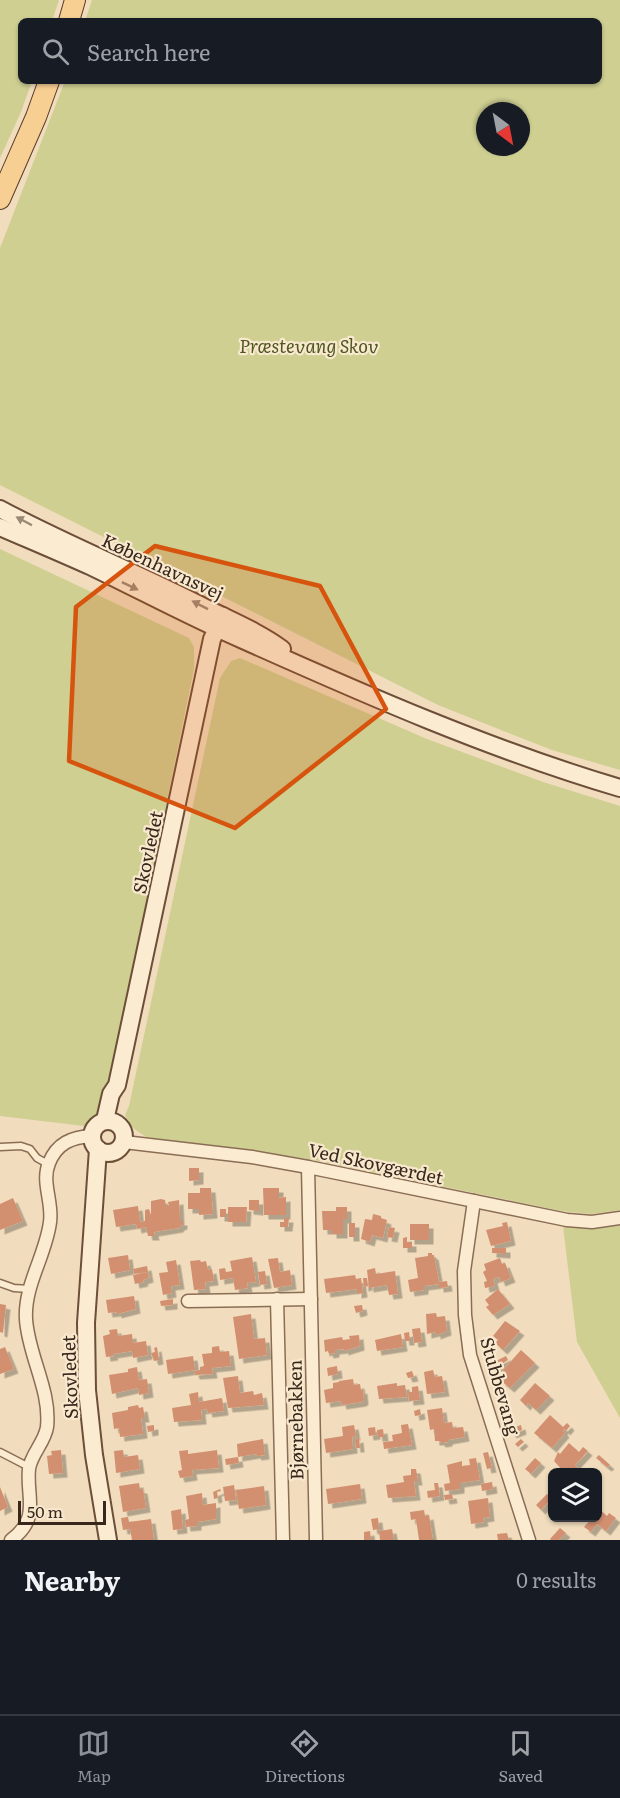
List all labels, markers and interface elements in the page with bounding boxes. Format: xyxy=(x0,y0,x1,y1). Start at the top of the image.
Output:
search box xyxy=(18,18,602,84)
icon: search xyxy=(39,35,72,68)
text: Search here xyxy=(87,35,210,68)
north arrow xyxy=(476,102,530,156)
park label: Præstevang Skov xyxy=(239,332,379,359)
one-way arrow xyxy=(15,517,32,526)
street label: Københavnsvej xyxy=(98,526,228,606)
one-way arrow xyxy=(121,581,138,590)
one-way arrow xyxy=(191,600,209,610)
street label: Skovledet xyxy=(125,807,169,896)
street label: Ved Skovgærdet xyxy=(306,1136,447,1191)
street label: Skovledet xyxy=(54,1334,84,1420)
street label: Stubbevang xyxy=(474,1334,528,1439)
street label: Bjørnebakken xyxy=(280,1360,310,1480)
map controls xyxy=(548,1468,602,1522)
button: layers xyxy=(548,1468,602,1522)
scale bar xyxy=(18,1498,106,1526)
text: 50 m xyxy=(27,1499,63,1523)
text: Nearby xyxy=(24,1560,120,1599)
text: 0 results xyxy=(516,1564,596,1594)
tab: Map xyxy=(77,1727,111,1787)
tab: Directions xyxy=(265,1727,345,1787)
tab: Saved xyxy=(499,1727,543,1787)

